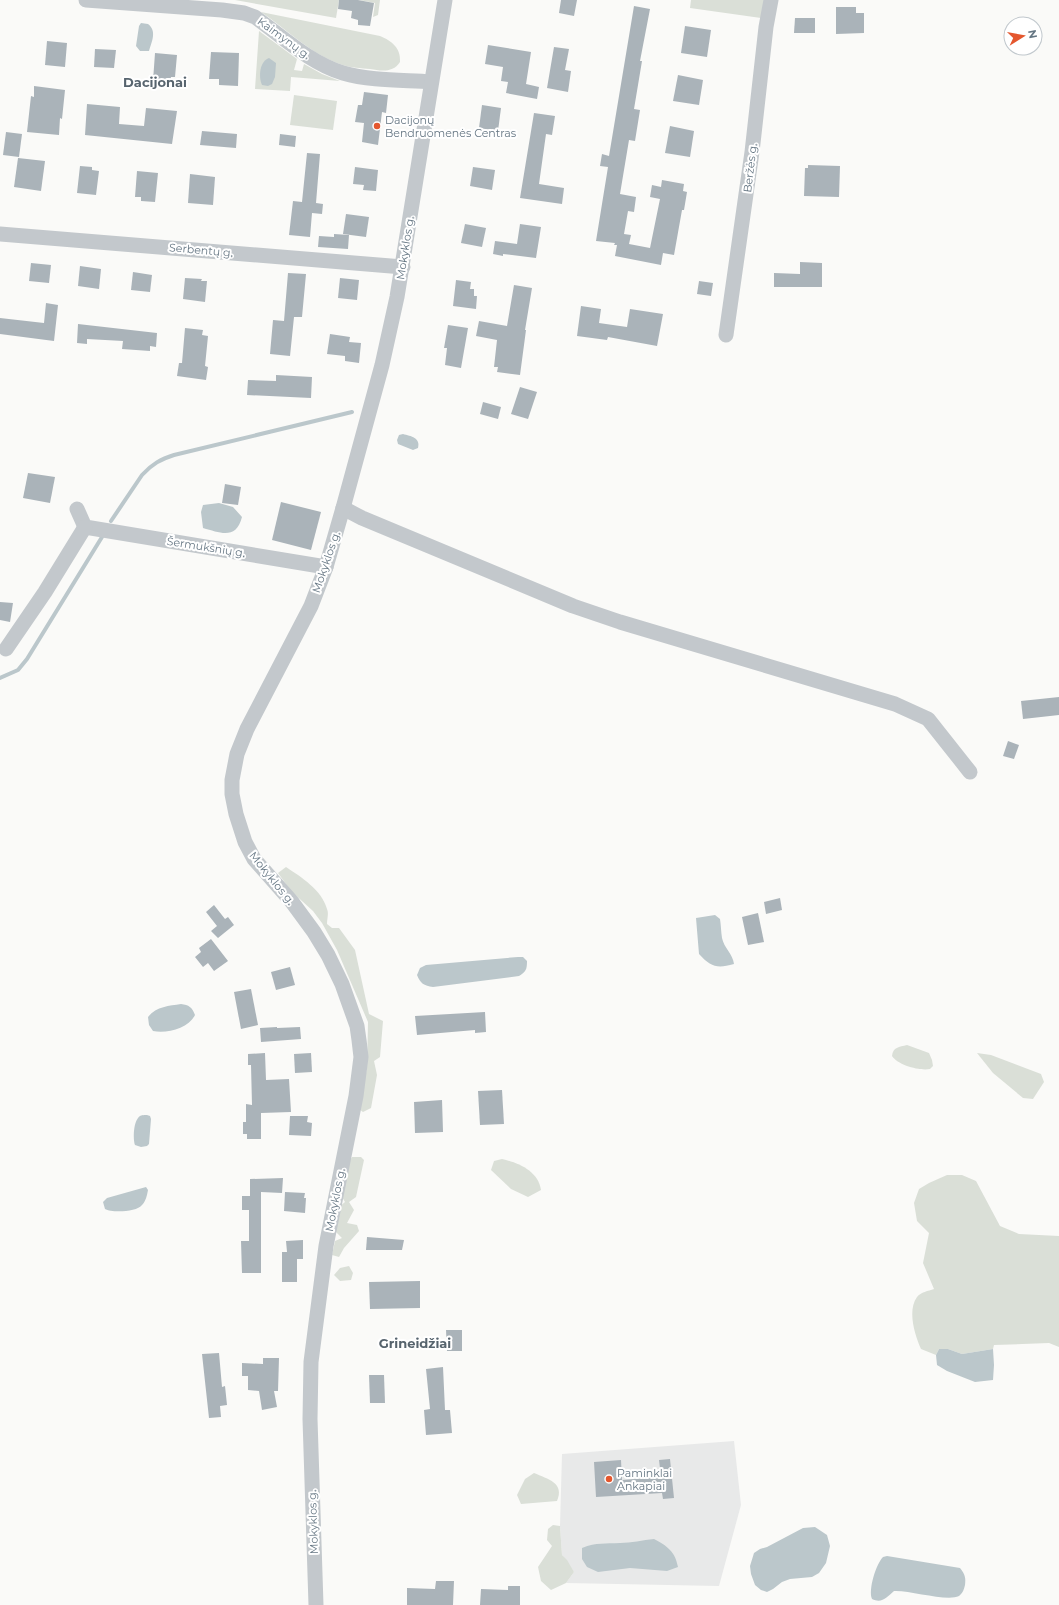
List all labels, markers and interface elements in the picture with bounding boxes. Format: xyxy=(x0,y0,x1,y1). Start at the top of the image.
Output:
street label: Kaimynų g. xyxy=(255,14,313,62)
north arrow xyxy=(1003,16,1043,56)
text: N xyxy=(1025,28,1041,40)
district label: Dacijonai xyxy=(123,74,187,90)
place label: Dacijonų Bendruomenės Centras xyxy=(385,113,517,140)
marker: Dacijonų Bendruomenės Centras xyxy=(372,121,382,131)
street label: Beržės g. xyxy=(740,143,760,193)
street label: Mokyklos g. xyxy=(393,215,417,281)
street label: Serbentų g. xyxy=(169,240,233,260)
street label: Mokyklos g. xyxy=(309,529,343,595)
street label: Šermukšnių g. xyxy=(166,534,246,560)
street label: Mokyklos g. xyxy=(246,849,298,907)
street label: Mokyklos g. xyxy=(322,1167,348,1233)
district label: Grineidžiai xyxy=(379,1335,451,1351)
place label: Paminklai Ankapiai xyxy=(617,1466,672,1493)
marker: Paminklai Ankapiai xyxy=(604,1474,614,1484)
street label: Mokyklos g. xyxy=(305,1490,321,1554)

